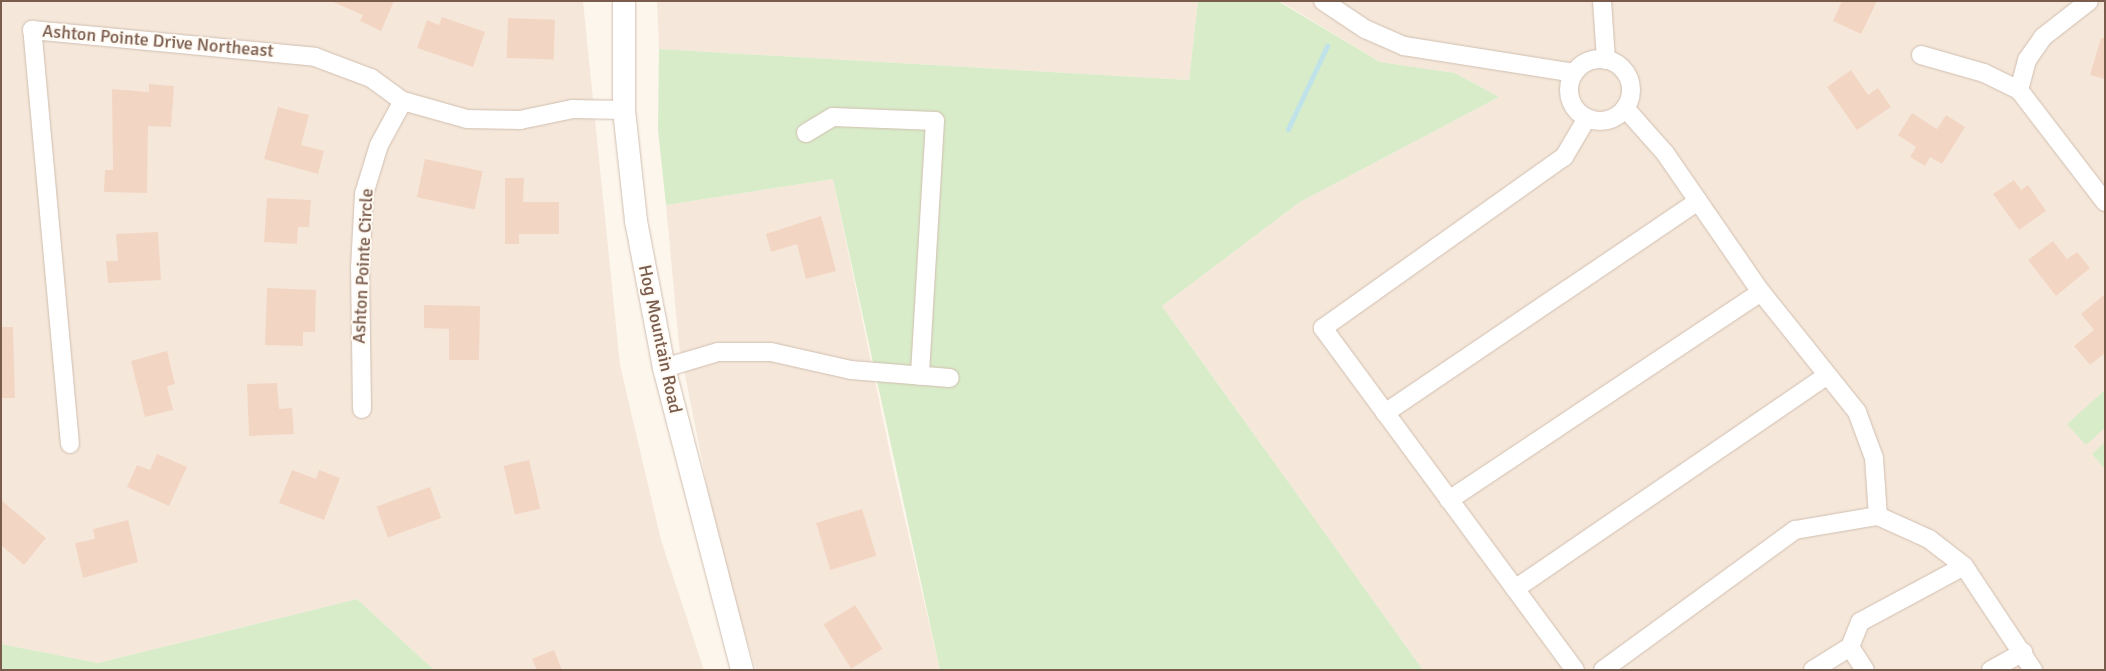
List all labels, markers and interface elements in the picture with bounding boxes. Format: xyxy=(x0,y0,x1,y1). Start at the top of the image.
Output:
street label: Ashton Pointe Drive Northeast xyxy=(41,20,275,62)
street label: Ashton Pointe Circle xyxy=(348,188,378,344)
street label: Hog Mountain Road xyxy=(634,263,686,415)

